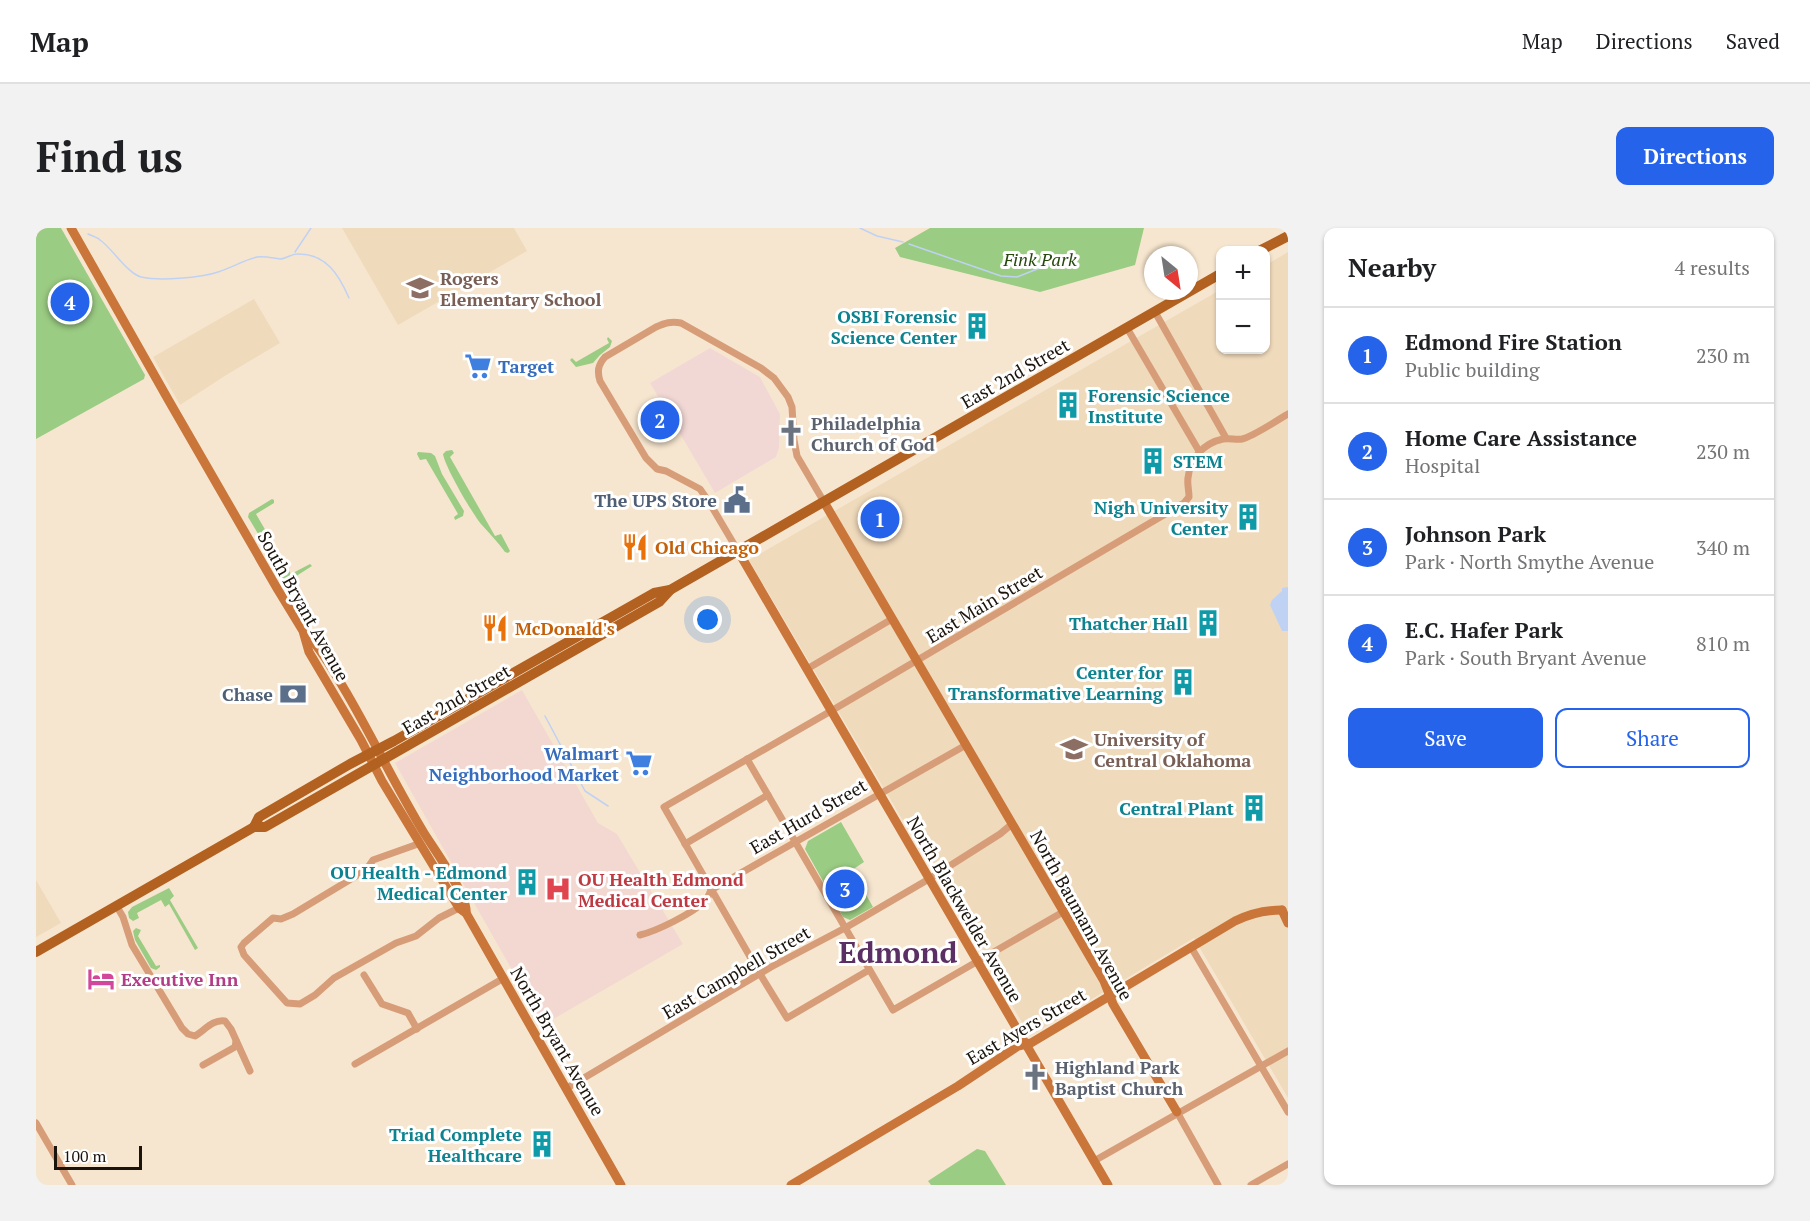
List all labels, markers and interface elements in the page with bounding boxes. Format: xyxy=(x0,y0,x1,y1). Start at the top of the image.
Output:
text: Map xyxy=(30,23,89,60)
text: Map xyxy=(1522,27,1563,55)
text: Directions xyxy=(1596,27,1693,55)
text: Saved xyxy=(1726,27,1780,55)
button: Directions xyxy=(1616,127,1774,185)
text: Find us xyxy=(36,128,183,184)
north arrow xyxy=(1144,246,1198,300)
map controls xyxy=(1216,246,1270,354)
button: + xyxy=(1216,246,1270,300)
park label: Fink Park xyxy=(1002,247,1077,271)
text: Nearby xyxy=(1348,250,1436,284)
text: 4 results xyxy=(1675,254,1750,281)
place label: Rogers Elementary School xyxy=(440,266,602,311)
school or university icon: Rogers Elementary School xyxy=(405,273,435,303)
pin: 4 xyxy=(51,280,90,325)
button: − xyxy=(1216,300,1270,354)
place label: OSBI Forensic Science Center xyxy=(831,304,957,349)
building icon: OSBI Forensic Science Center xyxy=(962,311,992,341)
text: Edmond Fire Station xyxy=(1405,327,1622,356)
street label: East 2nd Street xyxy=(957,332,1074,414)
text: 1 xyxy=(1362,342,1373,369)
text: 230 m xyxy=(1696,342,1750,369)
supermarket icon: Target xyxy=(463,351,493,381)
place label: Target xyxy=(498,354,554,378)
text: Public building xyxy=(1405,356,1539,383)
place label: Forensic Science Institute xyxy=(1088,383,1230,428)
building icon: Forensic Science Institute xyxy=(1053,390,1083,420)
pin: 2 xyxy=(640,398,680,442)
place label: Philadelphia Church of God xyxy=(811,411,935,456)
church icon: Philadelphia Church of God xyxy=(776,418,806,448)
text: Home Care Assistance xyxy=(1405,423,1637,452)
text: 2 xyxy=(1362,438,1373,465)
text: 230 m xyxy=(1696,438,1750,465)
building icon: STEM xyxy=(1138,446,1168,476)
place label: STEM xyxy=(1173,449,1223,473)
text: Hospital xyxy=(1405,452,1480,479)
public building icon: The UPS Store xyxy=(722,485,752,515)
place label: The UPS Store xyxy=(594,488,717,512)
place label: Nigh University Center xyxy=(1094,495,1228,540)
pin: 1 xyxy=(860,496,900,542)
building icon: Nigh University Center xyxy=(1233,502,1263,532)
text: Johnson Park xyxy=(1405,519,1546,548)
street label: South Bryant Avenue xyxy=(253,527,355,685)
restaurant icon: Old Chicago xyxy=(620,532,650,562)
text: 3 xyxy=(1362,534,1373,561)
text: 340 m xyxy=(1696,534,1750,561)
place label: Old Chicago xyxy=(655,535,759,559)
text: Park · North Smythe Avenue xyxy=(1405,548,1654,575)
street label: East Main Street xyxy=(921,560,1047,648)
your location xyxy=(693,605,722,634)
building icon: Thatcher Hall xyxy=(1193,608,1223,638)
place label: Thatcher Hall xyxy=(1069,611,1188,635)
restaurant icon: McDonald's xyxy=(480,613,510,643)
text: E.C. Hafer Park xyxy=(1405,615,1563,644)
place label: McDonald's xyxy=(515,616,615,640)
text: 4 xyxy=(1362,630,1373,657)
text: 810 m xyxy=(1696,630,1750,657)
text: Park · South Bryant Avenue xyxy=(1405,644,1647,671)
street label: East 2nd Street xyxy=(398,658,515,740)
place label: Center for Transformative Learning xyxy=(948,660,1164,705)
building icon: Center for Transformative Learning xyxy=(1168,667,1198,697)
bank icon: Chase xyxy=(278,679,308,709)
place label: Chase xyxy=(222,682,273,706)
button: Save xyxy=(1348,708,1543,768)
button: Share xyxy=(1555,708,1750,768)
place label: University of Central Oklahoma xyxy=(1094,727,1251,772)
school or university icon: University of Central Oklahoma xyxy=(1059,734,1089,764)
place label: Walmart Neighborhood Market xyxy=(429,741,619,786)
supermarket icon: Walmart Neighborhood Market xyxy=(624,748,654,778)
street label: East Hurd Street xyxy=(745,773,871,859)
building icon: Central Plant xyxy=(1239,793,1269,823)
place label: Central Plant xyxy=(1119,796,1234,820)
street label: North Blackwelder Avenue xyxy=(902,812,1028,1006)
street label: North Baumann Avenue xyxy=(1025,826,1139,1004)
place label: OU Health - Edmond Medical Center xyxy=(330,860,507,905)
pin: 3 xyxy=(826,866,864,912)
building icon: OU Health - Edmond Medical Center xyxy=(512,867,542,897)
place label: OU Health Edmond Medical Center xyxy=(578,867,744,912)
hospital icon: OU Health Edmond Medical Center xyxy=(543,874,573,904)
street label: East Campbell Street xyxy=(658,920,815,1024)
district label: Edmond xyxy=(839,932,957,972)
street label: North Bryant Avenue xyxy=(505,962,611,1120)
hotel icon: Executive Inn xyxy=(86,964,116,994)
place label: Executive Inn xyxy=(121,967,239,991)
street label: East Ayers Street xyxy=(962,982,1090,1070)
place label: Highland Park Baptist Church xyxy=(1055,1055,1184,1100)
church icon: Highland Park Baptist Church xyxy=(1020,1062,1050,1092)
place label: Triad Complete Healthcare xyxy=(389,1122,522,1167)
building icon: Triad Complete Healthcare xyxy=(527,1129,557,1159)
scale bar xyxy=(54,1143,142,1170)
text: 100 m xyxy=(63,1145,106,1167)

